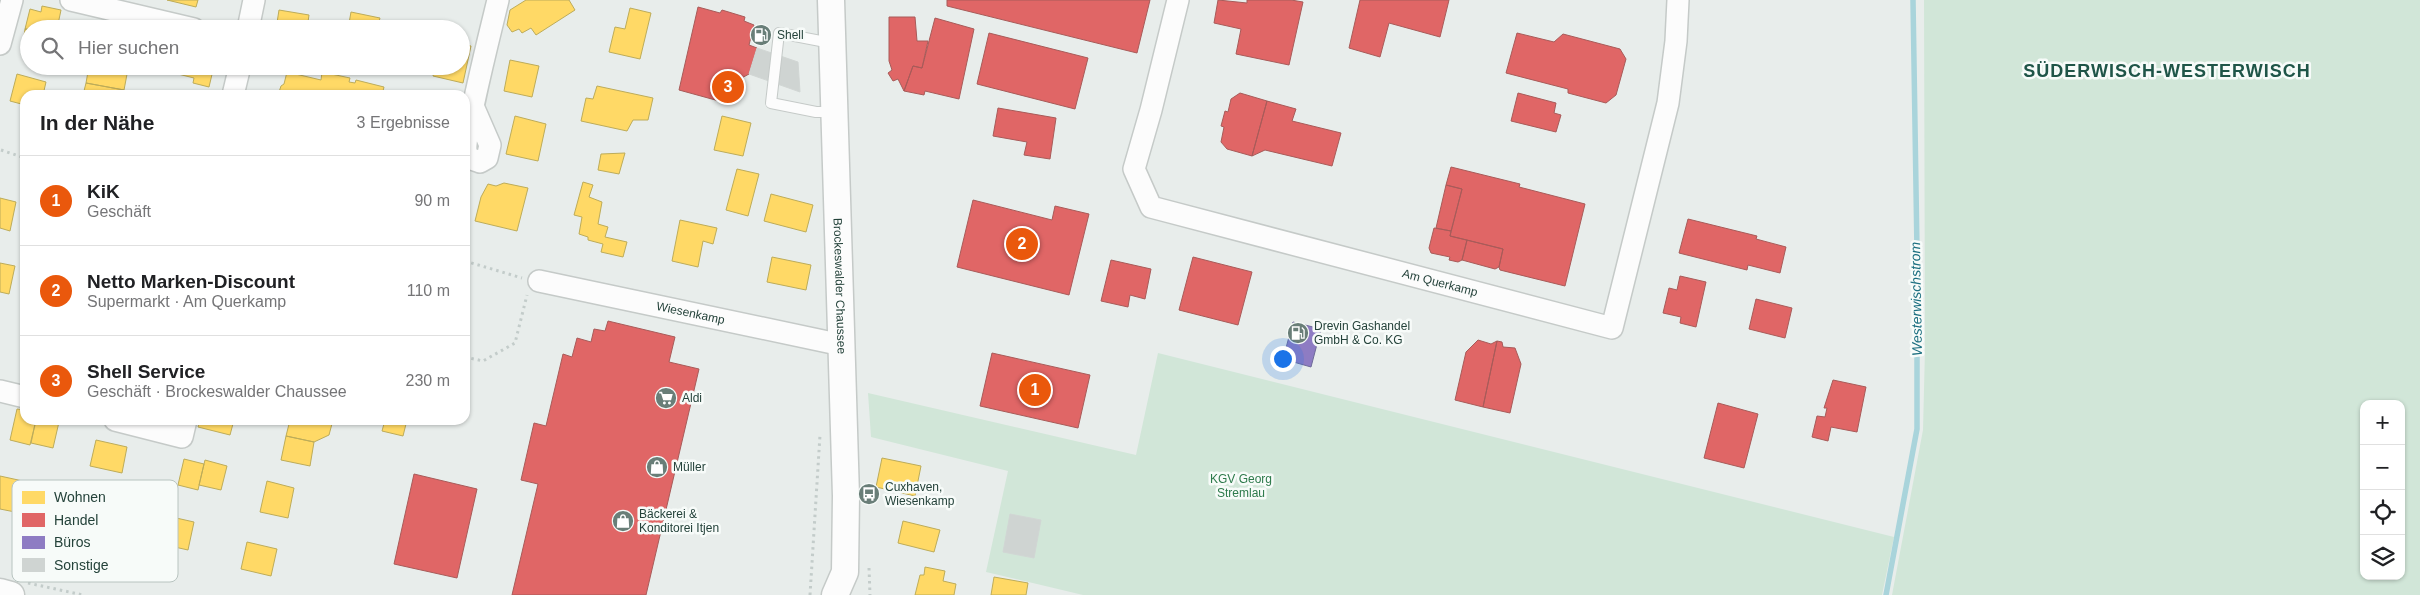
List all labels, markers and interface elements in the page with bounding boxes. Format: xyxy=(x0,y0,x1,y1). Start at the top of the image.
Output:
search box xyxy=(20,20,470,75)
fuel station icon: Shell xyxy=(749,23,773,47)
place label: Shell xyxy=(777,28,804,42)
icon: search xyxy=(38,34,66,62)
text: Hier suchen xyxy=(78,37,179,58)
district label: SÜDERWISCH-WESTERWISCH xyxy=(2023,61,2311,81)
pin: 3 xyxy=(712,68,744,106)
text: In der Nähe xyxy=(40,111,154,134)
text: 3 Ergebnisse xyxy=(357,114,450,131)
text: KiK xyxy=(87,181,120,202)
text: 1 xyxy=(52,192,60,209)
text: 90 m xyxy=(414,192,450,209)
text: Geschäft xyxy=(87,203,151,220)
street label: Brockeswalder Chaussee xyxy=(831,218,849,354)
pin: 2 xyxy=(1006,225,1038,263)
water label: Westerwischstrom xyxy=(1907,241,1925,356)
street label: Am Querkamp xyxy=(1401,266,1479,300)
text: Netto Marken-Discount xyxy=(87,271,295,292)
text: 2 xyxy=(52,282,60,299)
text: 110 m xyxy=(407,282,450,299)
text: Supermarkt · Am Querkamp xyxy=(87,293,286,310)
street label: Wiesenkamp xyxy=(655,299,726,327)
place label: Drevin Gashandel GmbH & Co. KG xyxy=(1314,319,1410,347)
fuel station icon: Drevin Gashandel GmbH & Co. KG xyxy=(1286,321,1310,345)
your location xyxy=(1270,346,1296,372)
text: Shell Service xyxy=(87,361,205,382)
pin: 1 xyxy=(1019,371,1051,409)
text: 3 xyxy=(52,372,60,389)
text: 230 m xyxy=(406,372,450,389)
text: Geschäft · Brockeswalder Chaussee xyxy=(87,383,347,400)
supermarket icon: Aldi xyxy=(654,386,678,410)
place label: Aldi xyxy=(682,391,702,405)
map controls xyxy=(2360,400,2405,580)
button: + xyxy=(2360,400,2405,445)
button: − xyxy=(2360,445,2405,490)
shop icon: Müller xyxy=(645,455,669,479)
place label: Müller xyxy=(673,460,706,474)
park label: KGV Georg Stremlau xyxy=(1210,472,1272,500)
legend xyxy=(12,480,178,582)
place label: Cuxhaven, Wiesenkamp xyxy=(885,480,955,508)
bus stop icon: Cuxhaven, Wiesenkamp xyxy=(857,482,881,506)
text: Wohnen xyxy=(54,489,106,505)
button: locate xyxy=(2360,490,2405,535)
place label: Bäckerei & Konditorei Itjen xyxy=(639,507,719,535)
shop icon: Bäckerei & Konditorei Itjen xyxy=(611,509,635,533)
text: Handel xyxy=(54,512,98,528)
text: Büros xyxy=(54,534,91,550)
button: layers xyxy=(2360,535,2405,580)
text: Sonstige xyxy=(54,557,109,573)

